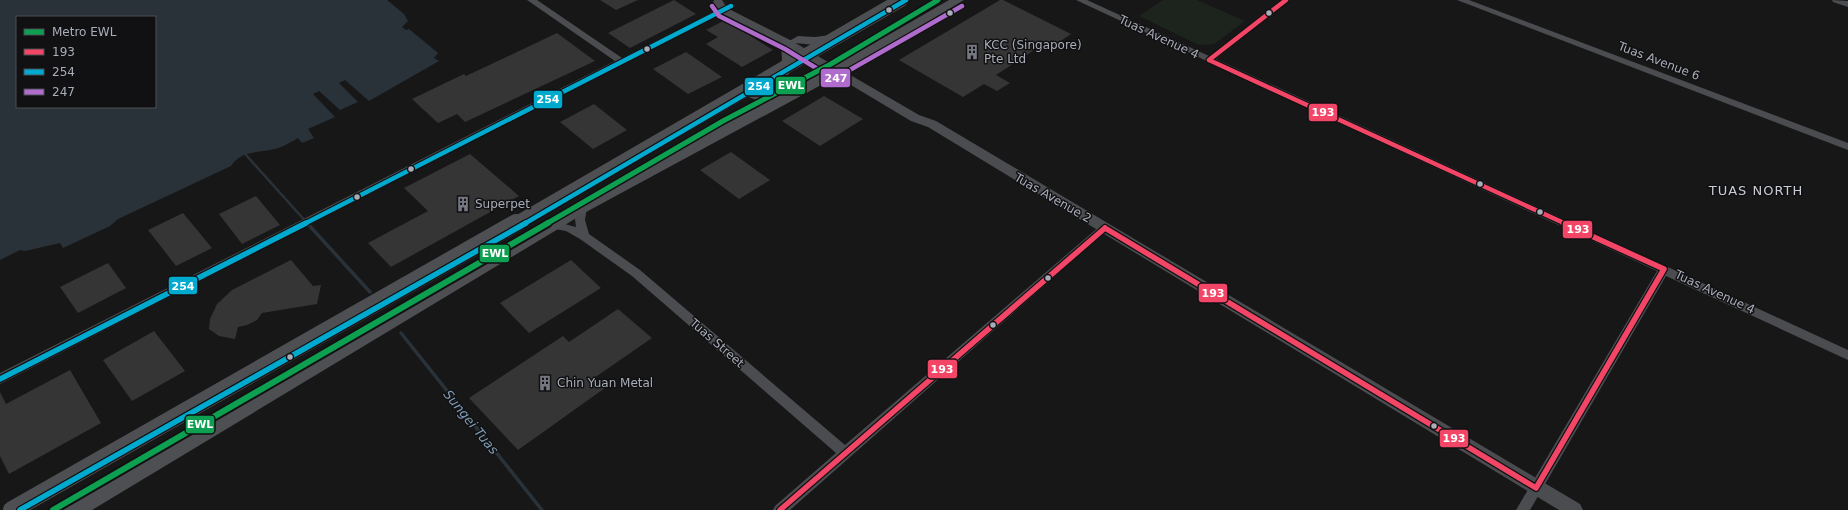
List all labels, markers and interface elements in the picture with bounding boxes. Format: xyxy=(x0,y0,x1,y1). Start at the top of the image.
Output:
unlabelled marker xyxy=(884,5,894,15)
unlabelled marker xyxy=(945,8,955,18)
unlabelled marker xyxy=(1264,8,1274,18)
street label: Tuas Avenue 4 xyxy=(1116,12,1201,62)
legend xyxy=(16,16,156,108)
text: Metro EWL xyxy=(52,25,117,39)
place label: KCC (Singapore) Pte Ltd xyxy=(984,38,1082,66)
street label: Tuas Avenue 6 xyxy=(1615,39,1702,83)
building icon: KCC (Singapore) Pte Ltd xyxy=(963,43,981,61)
unlabelled marker xyxy=(642,44,652,54)
text: 193 xyxy=(52,45,75,59)
text: 254 xyxy=(52,65,75,79)
line badge: 247 xyxy=(820,68,851,88)
text: 247 xyxy=(825,72,847,85)
line badge: EWL xyxy=(775,76,806,95)
line badge: 254 xyxy=(744,77,774,96)
text: EWL xyxy=(778,79,804,92)
text: 254 xyxy=(748,80,771,93)
text: 247 xyxy=(52,85,75,99)
line badge: 254 xyxy=(533,90,563,109)
text: 254 xyxy=(537,93,560,106)
line badge: 193 xyxy=(1308,103,1338,122)
text: 193 xyxy=(1312,106,1334,119)
unlabelled marker xyxy=(406,164,416,174)
street label: Tuas Avenue 2 xyxy=(1011,170,1094,226)
unlabelled marker xyxy=(1475,179,1485,189)
district label: TUAS NORTH xyxy=(1708,183,1803,198)
unlabelled marker xyxy=(352,192,362,202)
building icon: Superpet xyxy=(454,195,472,213)
place label: Superpet xyxy=(475,197,530,211)
unlabelled marker xyxy=(1535,207,1545,217)
line badge: 193 xyxy=(1562,220,1593,239)
text: 193 xyxy=(1567,223,1589,236)
line badge: EWL xyxy=(479,244,510,263)
text: EWL xyxy=(482,247,508,260)
street label: Tuas Avenue 4 xyxy=(1672,267,1757,317)
unlabelled marker xyxy=(1043,273,1053,283)
line badge: 254 xyxy=(168,276,198,295)
text: 254 xyxy=(172,280,195,293)
line badge: 193 xyxy=(1198,283,1228,303)
text: 193 xyxy=(1202,287,1224,300)
street label: Tuas Street xyxy=(686,315,747,370)
unlabelled marker xyxy=(988,320,998,330)
unlabelled marker xyxy=(285,352,295,362)
line badge: 193 xyxy=(927,359,958,379)
text: 193 xyxy=(931,363,953,376)
building icon: Chin Yuan Metal xyxy=(536,374,554,392)
place label: Chin Yuan Metal xyxy=(557,376,653,390)
water label: Sungei Tuas xyxy=(441,387,502,457)
line badge: EWL xyxy=(185,415,215,434)
text: EWL xyxy=(187,418,213,431)
unlabelled marker xyxy=(1429,421,1439,431)
line badge: 193 xyxy=(1439,429,1469,448)
text: 193 xyxy=(1443,432,1465,445)

